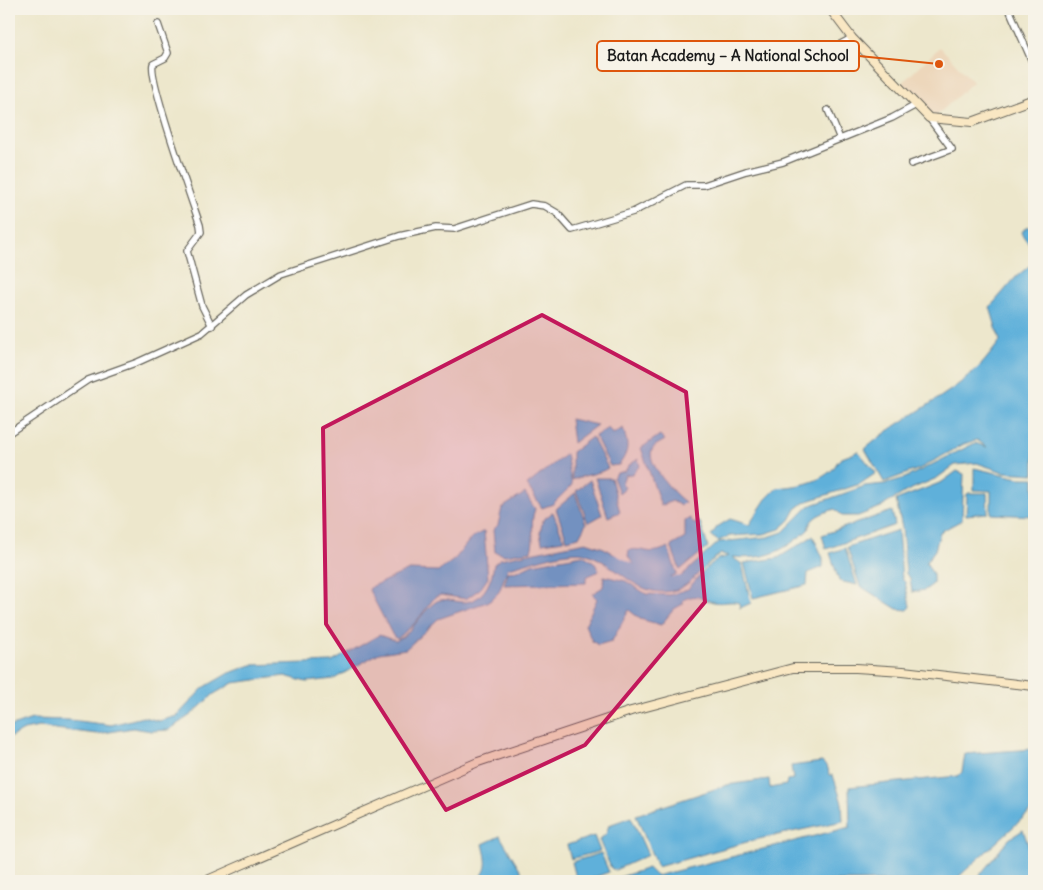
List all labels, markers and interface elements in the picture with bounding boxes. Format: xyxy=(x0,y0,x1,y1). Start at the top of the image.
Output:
callout: Batan Academy – A National School xyxy=(597,41,859,71)
text: Batan Academy – A National School xyxy=(607,46,849,66)

